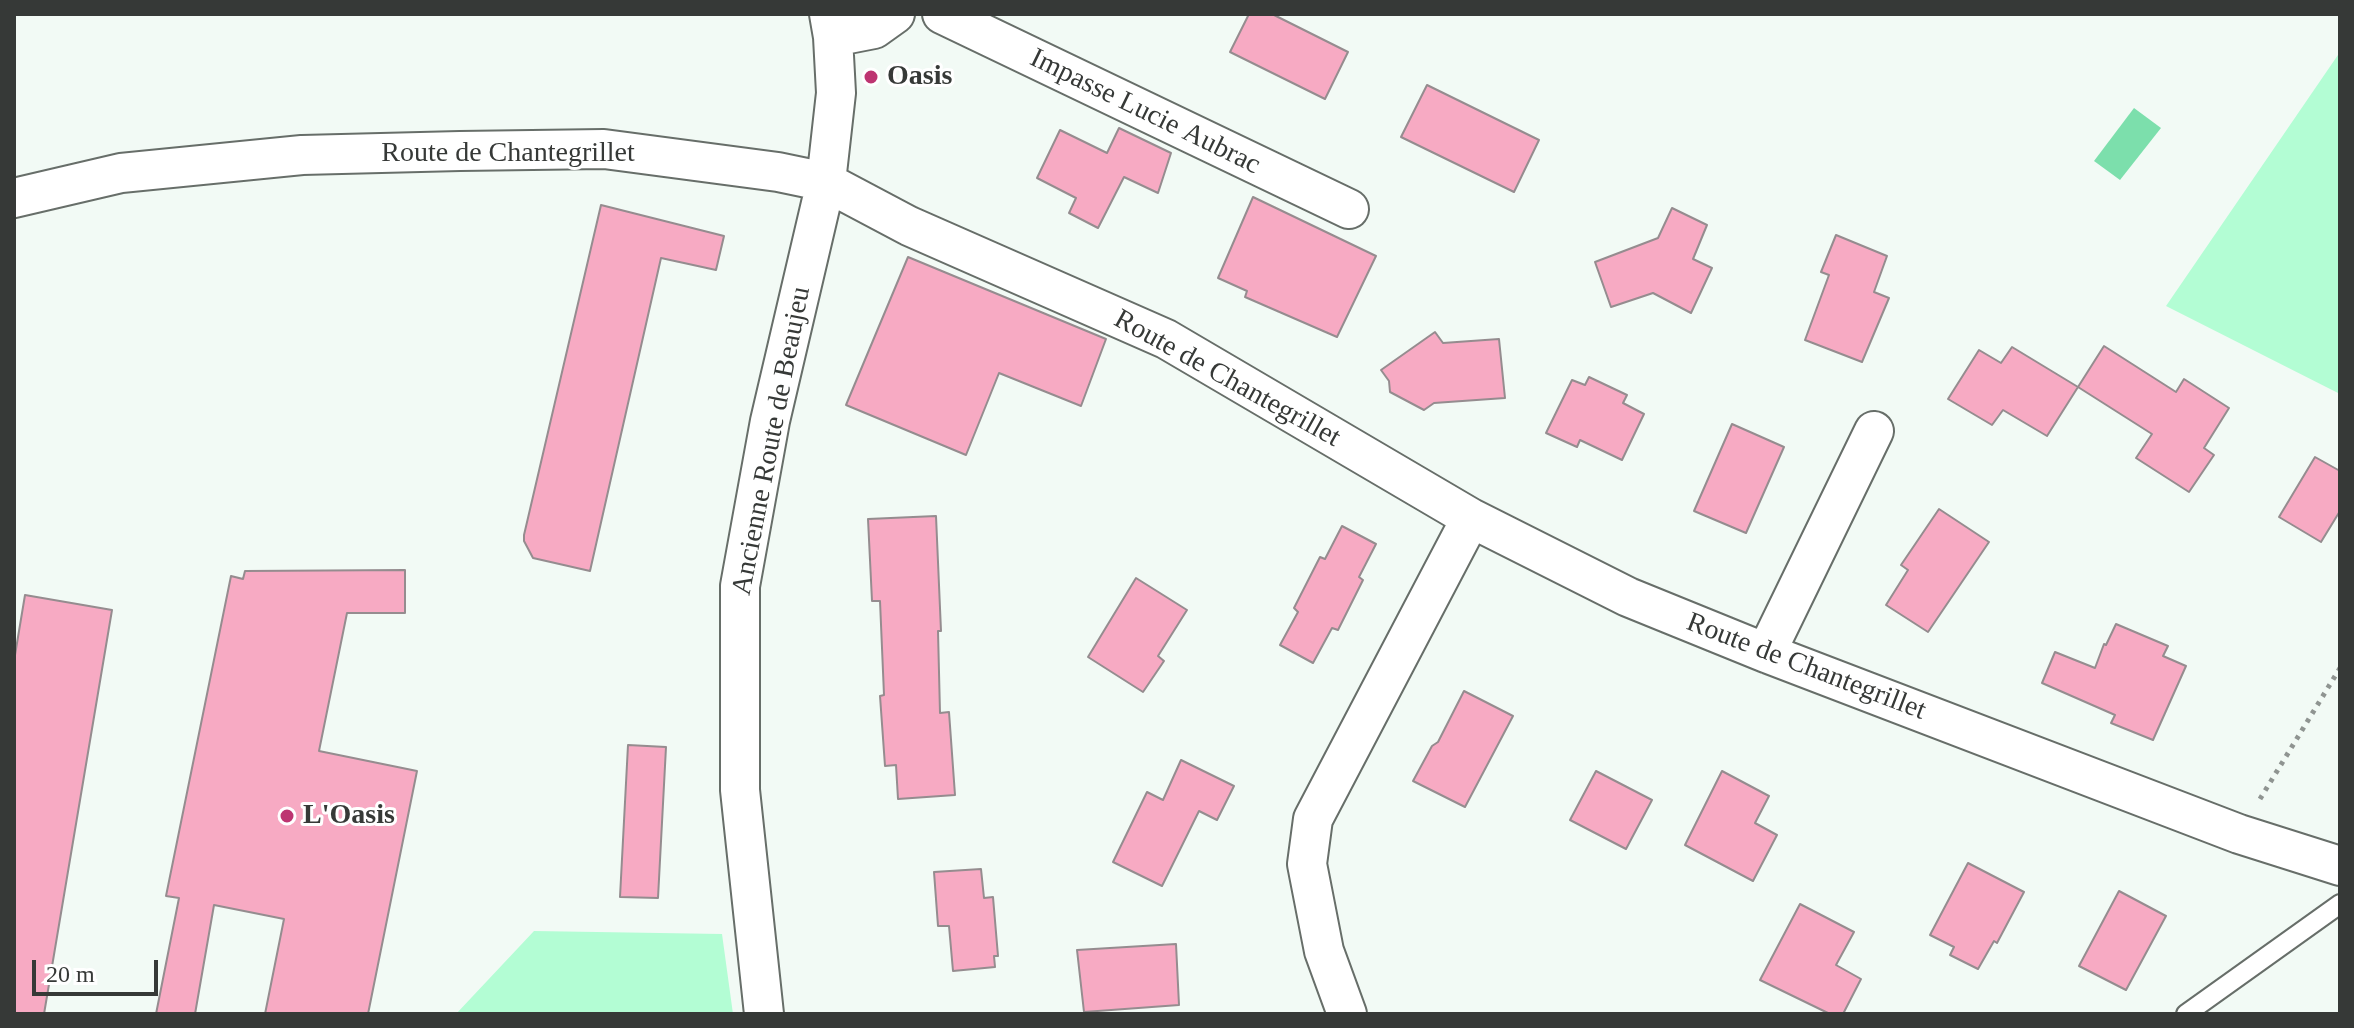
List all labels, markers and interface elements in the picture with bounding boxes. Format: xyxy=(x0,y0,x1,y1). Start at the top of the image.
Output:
street label: Impasse Lucie Aubrac xyxy=(1024,42,1266,182)
place label: Oasis xyxy=(887,60,952,94)
marker: Oasis xyxy=(862,68,880,86)
street label: Route de Chantegrillet xyxy=(381,137,635,171)
street label: Ancienne Route de Beaujeu xyxy=(726,284,818,598)
street label: Route de Chantegrillet xyxy=(1108,303,1346,455)
street label: Route de Chantegrillet xyxy=(1682,606,1930,728)
place label: L'Oasis xyxy=(303,799,395,833)
marker: L'Oasis xyxy=(278,807,296,825)
scale bar xyxy=(36,944,162,994)
text: 20 m xyxy=(46,961,95,987)

